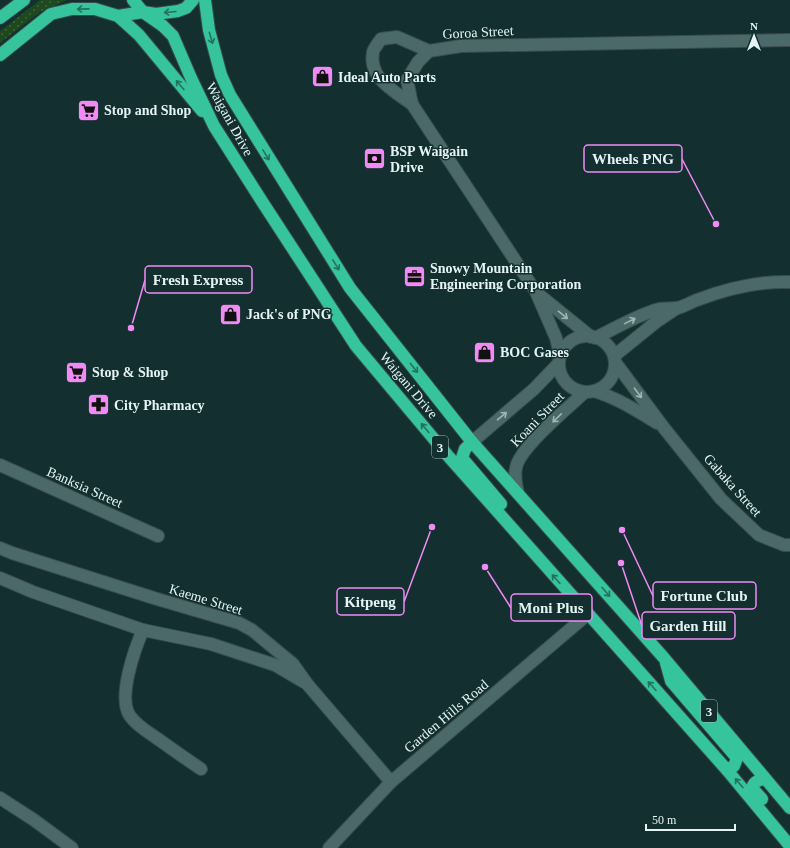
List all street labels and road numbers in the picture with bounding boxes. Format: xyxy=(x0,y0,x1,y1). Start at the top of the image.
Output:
street label: Goroa Street xyxy=(442,23,514,42)
street label: Waigani Drive xyxy=(203,80,256,159)
street label: Waigani Drive xyxy=(377,349,441,421)
street label: Koani Street xyxy=(508,389,567,450)
road number: 3 xyxy=(432,436,448,458)
street label: Gabaka Street xyxy=(701,451,765,520)
street label: Banksia Street xyxy=(45,464,125,511)
street label: Kaeme Street xyxy=(167,581,244,618)
street label: Garden Hills Road xyxy=(401,677,491,756)
road number: 3 xyxy=(701,700,717,722)

